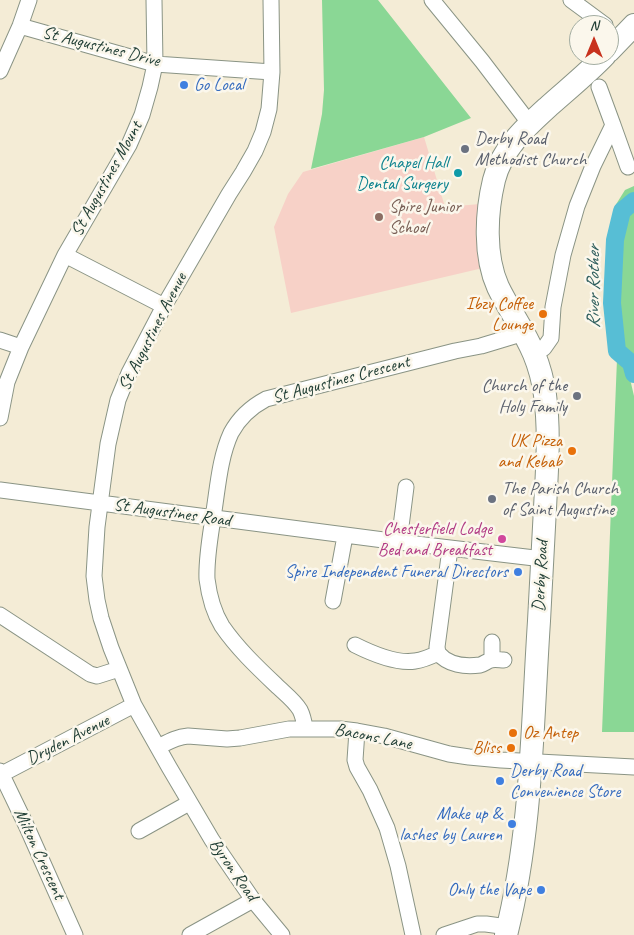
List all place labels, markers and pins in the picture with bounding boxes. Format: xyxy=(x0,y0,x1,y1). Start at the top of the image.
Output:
place label: Go Local xyxy=(194,74,244,96)
marker: Go Local xyxy=(178,79,190,91)
place label: Derby Road Methodist Church xyxy=(475,128,586,170)
marker: Derby Road Methodist Church xyxy=(459,143,471,155)
place label: Chapel Hall Dental Surgery xyxy=(357,152,448,194)
marker: Chapel Hall Dental Surgery xyxy=(452,167,464,179)
place label: Spire Junior School xyxy=(389,196,461,238)
marker: Spire Junior School xyxy=(373,211,385,223)
place label: Ibzy Coffee Lounge xyxy=(466,293,533,336)
marker: Ibzy Coffee Lounge xyxy=(537,308,549,320)
place label: Church of the Holy Family xyxy=(482,375,567,418)
marker: Church of the Holy Family xyxy=(571,390,583,402)
place label: UK Pizza and Kebab xyxy=(498,430,562,472)
marker: UK Pizza and Kebab xyxy=(566,445,578,457)
place label: The Parish Church of Saint Augustine xyxy=(502,478,618,520)
marker: The Parish Church of Saint Augustine xyxy=(486,493,498,505)
place label: Chesterfield Lodge Bed and Breakfast xyxy=(378,518,492,560)
marker: Chesterfield Lodge Bed and Breakfast xyxy=(496,533,508,545)
place label: Spire Independent Funeral Directors xyxy=(285,561,508,583)
marker: Spire Independent Funeral Directors xyxy=(512,566,524,578)
place label: Oz Antep xyxy=(523,722,578,744)
marker: Oz Antep xyxy=(507,727,519,739)
place label: Bliss xyxy=(473,737,501,759)
marker: Bliss xyxy=(505,742,517,754)
place label: Derby Road Convenience Store xyxy=(510,760,620,802)
marker: Derby Road Convenience Store xyxy=(494,775,506,787)
place label: Make up & lashes by Lauren xyxy=(399,803,502,846)
marker: Make up & lashes by Lauren xyxy=(506,818,518,830)
place label: Only the Vape xyxy=(448,879,531,901)
marker: Only the Vape xyxy=(535,884,547,896)

